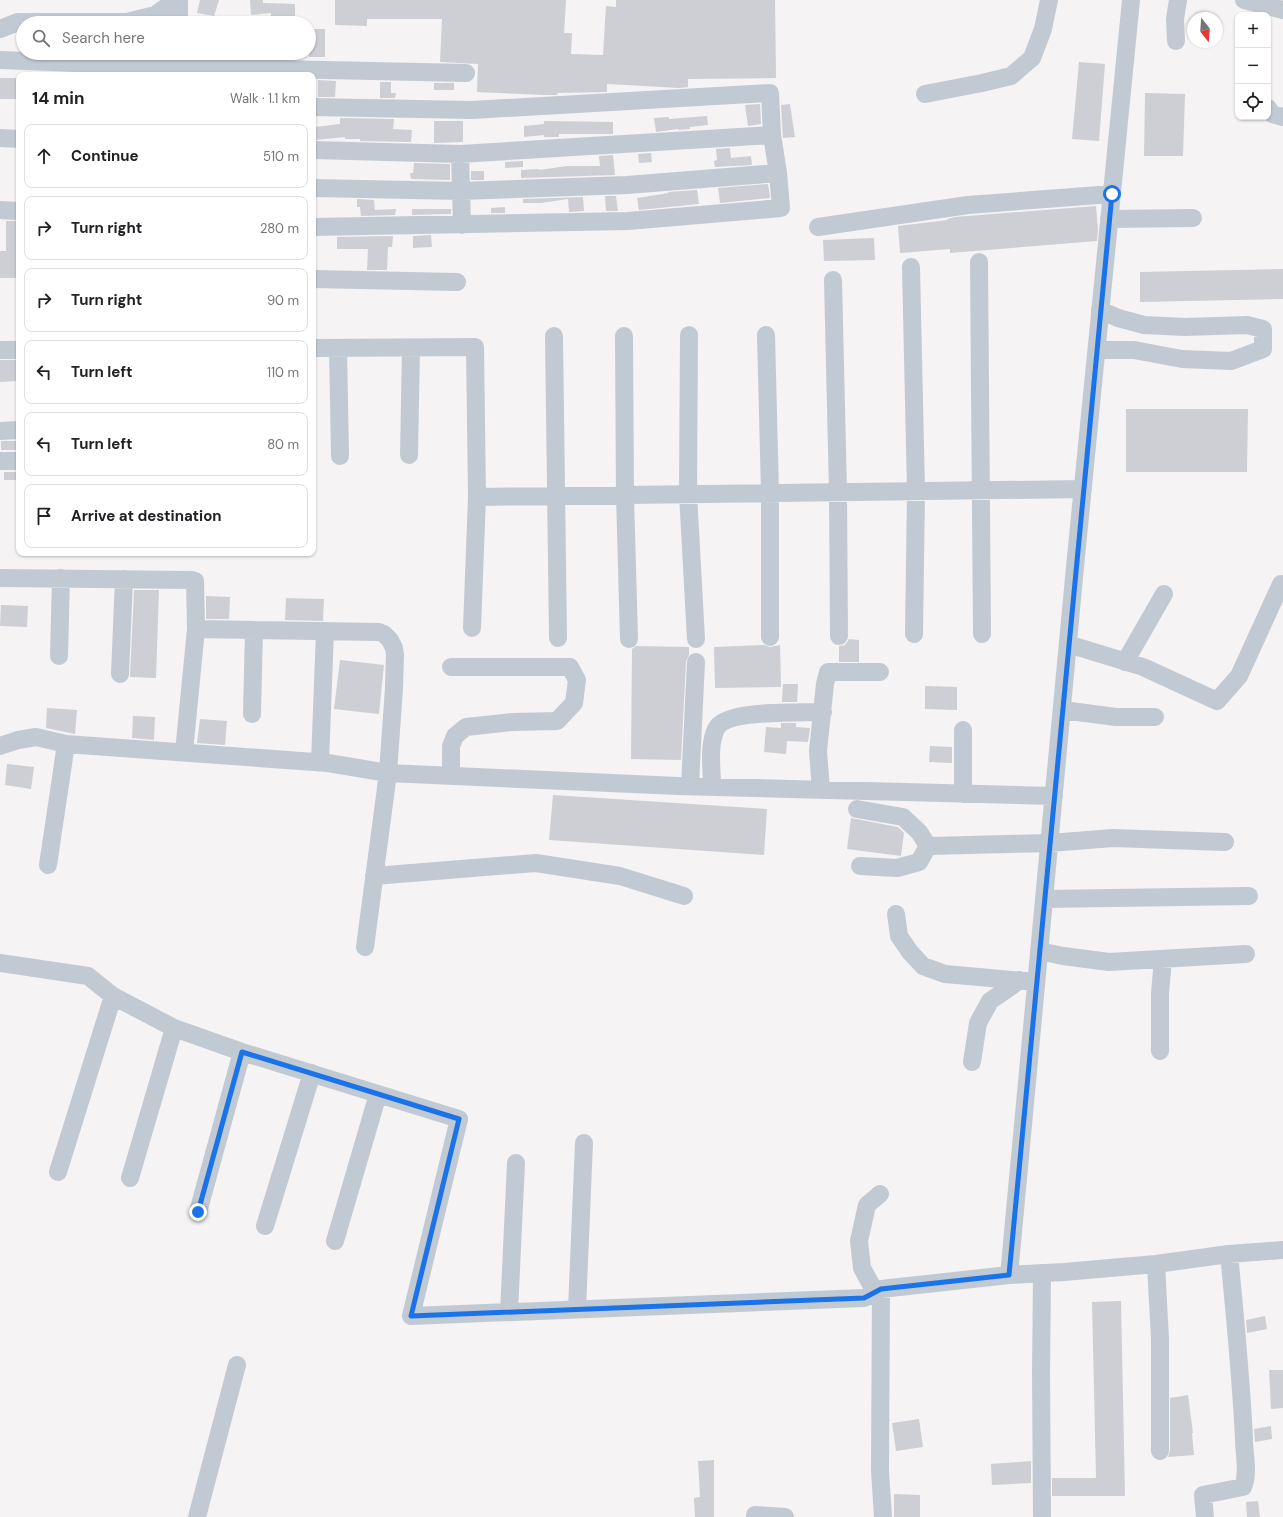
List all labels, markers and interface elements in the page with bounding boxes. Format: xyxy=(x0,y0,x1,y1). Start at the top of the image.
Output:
north arrow xyxy=(1187,12,1223,48)
map controls xyxy=(1235,12,1271,120)
button: + xyxy=(1235,12,1271,48)
search box xyxy=(16,16,316,60)
icon: search xyxy=(30,27,52,49)
text: Search here xyxy=(62,28,145,48)
button: − xyxy=(1235,48,1271,84)
button: locate xyxy=(1235,84,1271,120)
text: 14 min xyxy=(32,87,84,109)
text: Walk · 1.1 km xyxy=(230,90,300,107)
icon: ahead xyxy=(33,145,55,167)
text: Continue xyxy=(71,146,139,166)
text: 510 m xyxy=(263,148,299,165)
route start xyxy=(1103,185,1121,203)
icon: right xyxy=(33,217,55,239)
text: Turn right xyxy=(71,218,142,238)
text: 280 m xyxy=(260,220,299,237)
icon: right xyxy=(33,289,55,311)
text: Turn right xyxy=(71,290,142,310)
text: 90 m xyxy=(267,292,299,309)
icon: left xyxy=(33,361,55,383)
text: Turn left xyxy=(71,362,132,382)
text: 110 m xyxy=(267,364,299,381)
icon: left xyxy=(33,433,55,455)
text: Turn left xyxy=(71,434,132,454)
text: 80 m xyxy=(267,436,299,453)
icon: arrive xyxy=(33,505,55,527)
text: Arrive at destination xyxy=(71,506,222,526)
route end xyxy=(189,1203,207,1221)

